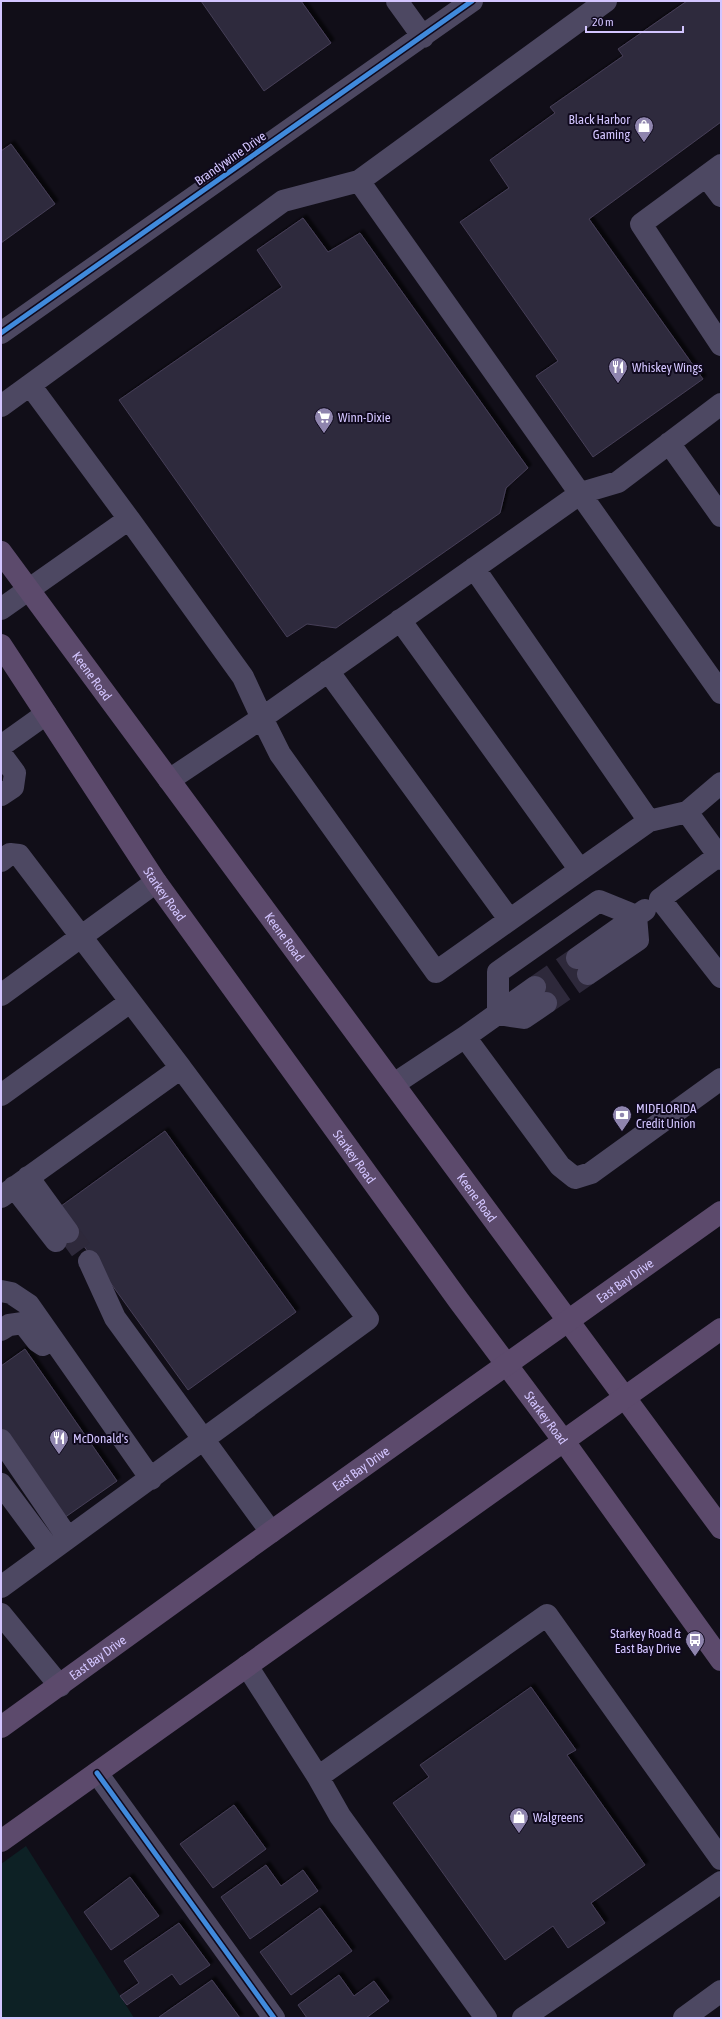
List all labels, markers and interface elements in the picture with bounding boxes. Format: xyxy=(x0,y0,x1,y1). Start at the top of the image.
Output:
scale bar xyxy=(586,8,683,34)
text: 20 m xyxy=(592,15,614,29)
place label: Black Harbor Gaming xyxy=(568,112,630,142)
shop icon: Black Harbor Gaming xyxy=(633,115,655,143)
street label: Brandywine Drive xyxy=(192,128,269,189)
restaurant icon: Whiskey Wings xyxy=(607,356,629,384)
place label: Whiskey Wings xyxy=(632,360,703,375)
supermarket icon: Winn-Dixie xyxy=(313,406,335,434)
place label: Winn-Dixie xyxy=(338,410,391,425)
street label: Keene Road xyxy=(69,649,115,703)
street label: Starkey Road xyxy=(140,864,189,924)
street label: Keene Road xyxy=(261,910,307,964)
place label: MIDFLORIDA Credit Union xyxy=(636,1101,697,1131)
bank icon: MIDFLORIDA Credit Union xyxy=(611,1104,633,1132)
street label: Starkey Road xyxy=(330,1127,378,1186)
street label: Keene Road xyxy=(454,1170,500,1225)
street label: East Bay Drive xyxy=(594,1256,656,1306)
street label: Starkey Road xyxy=(521,1389,571,1447)
restaurant icon: McDonald's xyxy=(48,1427,70,1455)
place label: McDonald's xyxy=(73,1431,129,1446)
street label: East Bay Drive xyxy=(330,1443,392,1494)
place label: Starkey Road & East Bay Drive xyxy=(610,1626,681,1656)
bus stop icon: Starkey Road & East Bay Drive xyxy=(684,1629,706,1657)
street label: East Bay Drive xyxy=(66,1632,129,1683)
shop icon: Walgreens xyxy=(508,1806,530,1834)
place label: Walgreens xyxy=(533,1810,584,1825)

